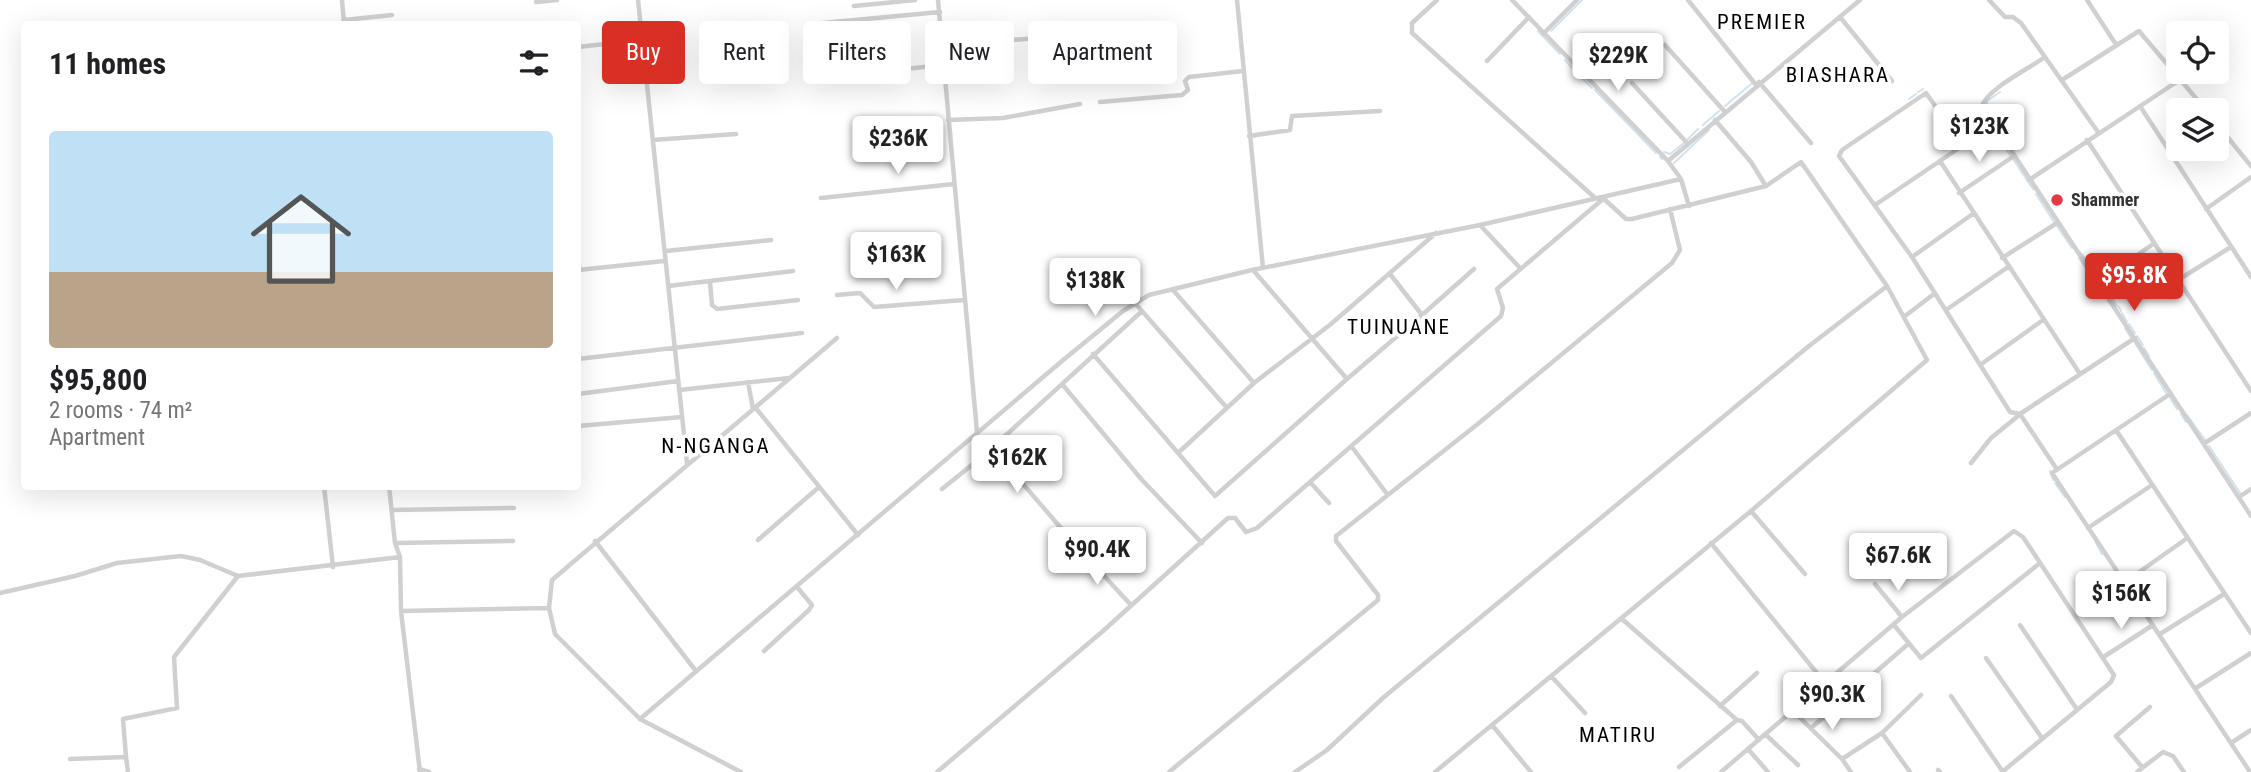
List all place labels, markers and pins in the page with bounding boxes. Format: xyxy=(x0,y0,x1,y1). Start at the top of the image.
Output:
pin: $229K xyxy=(1569,34,1667,93)
pin: $123K xyxy=(1930,104,2028,164)
pin: $236K xyxy=(849,116,947,176)
place label: Shammer xyxy=(2071,189,2139,210)
marker: Shammer xyxy=(2049,192,2065,208)
pin: $163K xyxy=(847,232,945,292)
pin: $95.8K xyxy=(2077,254,2191,313)
pin: $138K xyxy=(1046,258,1144,318)
pin: $162K xyxy=(968,435,1066,495)
pin: $90.4K xyxy=(1040,528,1154,587)
pin: $67.6K xyxy=(1841,534,1955,593)
pin: $156K xyxy=(2072,572,2170,631)
pin: $90.3K xyxy=(1775,672,1889,732)

